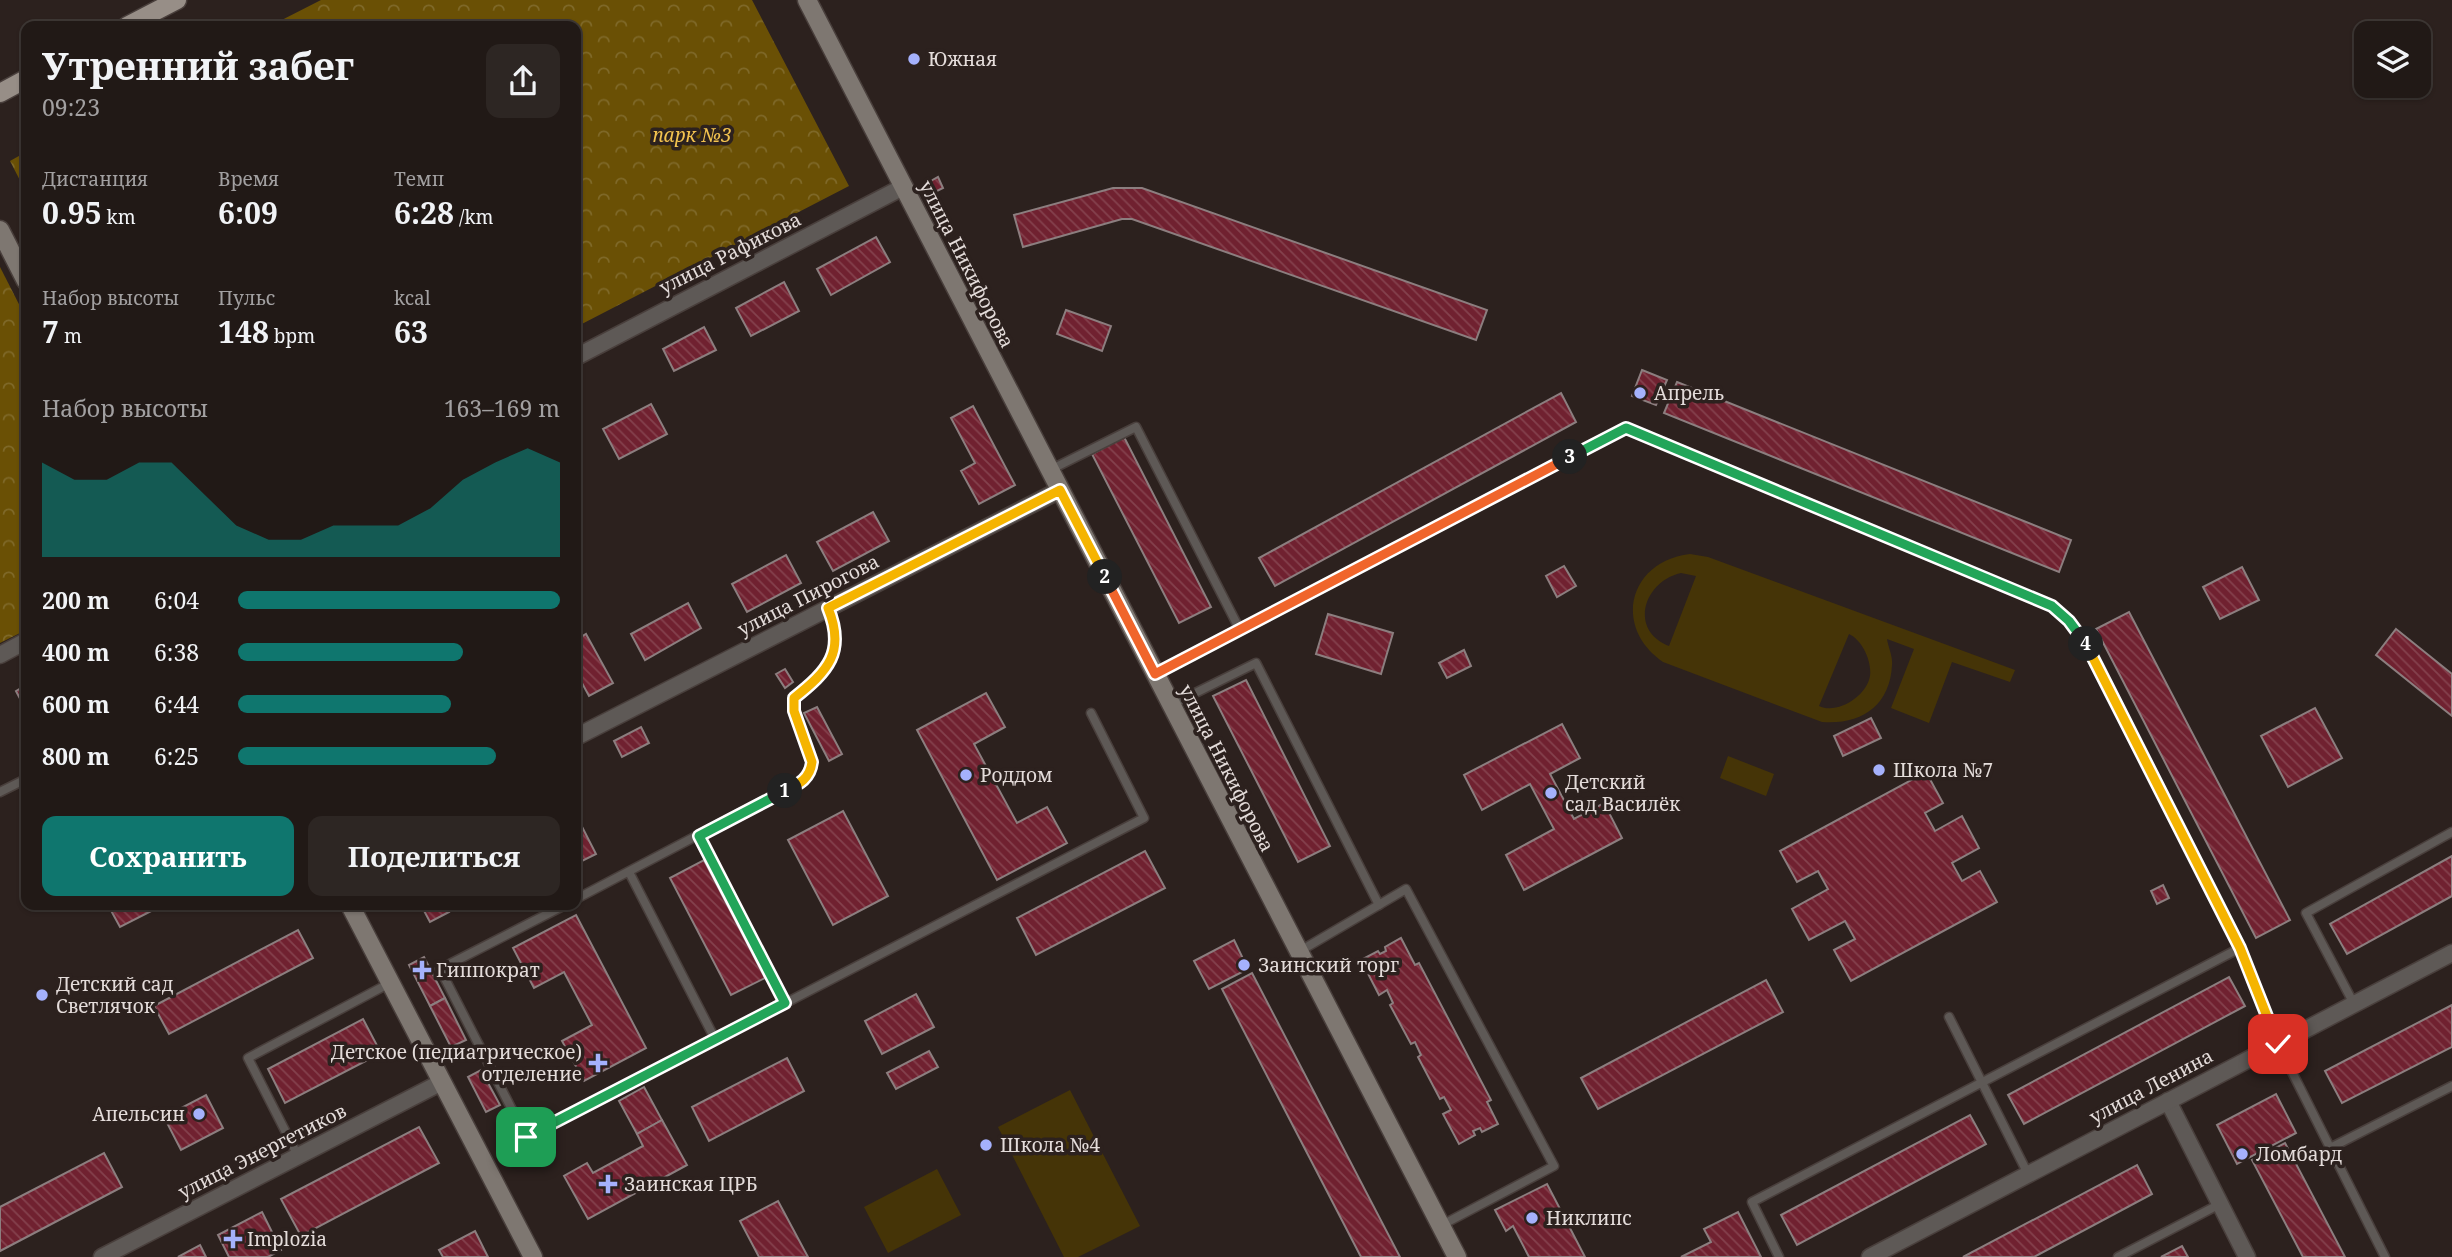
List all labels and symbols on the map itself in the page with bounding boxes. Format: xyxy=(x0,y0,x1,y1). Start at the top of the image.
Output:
place label: Южная xyxy=(928,46,997,72)
marker: Южная xyxy=(906,51,922,67)
park label: парк №3 xyxy=(652,122,732,148)
street label: улица Никифорова xyxy=(913,176,1021,352)
street label: улица Рафикова xyxy=(655,206,805,300)
place label: Апрель xyxy=(1654,380,1724,406)
marker: Апрель xyxy=(1632,385,1648,401)
pin: 3 xyxy=(1552,440,1588,475)
street label: улица Пирогова xyxy=(733,548,883,642)
pin: 2 xyxy=(1088,560,1122,594)
pin: 4 xyxy=(2068,626,2104,662)
street label: улица Никифорова xyxy=(1173,680,1281,856)
place label: Школа №7 xyxy=(1893,757,1993,783)
place label: Роддом xyxy=(980,762,1053,788)
marker: Школа №7 xyxy=(1871,762,1887,778)
marker: Роддом xyxy=(958,767,974,783)
place label: Детский сад Василёк xyxy=(1565,769,1681,817)
pin: 1 xyxy=(768,774,802,808)
marker: Детский сад Василёк xyxy=(1543,785,1559,801)
place label: Заинский торг xyxy=(1258,952,1399,978)
place label: Гиппократ xyxy=(436,957,540,983)
marker: Заинский торг xyxy=(1236,957,1252,973)
marker: Гиппократ xyxy=(414,962,430,978)
place label: Детский сад Светлячок xyxy=(56,971,174,1019)
marker: Детский сад Светлячок xyxy=(34,987,50,1003)
pin xyxy=(2248,1014,2308,1074)
place label: Детское (педиатрическое) отделение xyxy=(331,1039,582,1087)
street label: улица Ленина xyxy=(2084,1042,2218,1130)
marker: Детское (педиатрическое) отделение xyxy=(588,1053,608,1073)
street label: улица Энергетиков xyxy=(174,1097,350,1205)
place label: Апельсин xyxy=(92,1101,185,1127)
marker: Апельсин xyxy=(191,1106,207,1122)
pin xyxy=(496,1107,556,1167)
place label: Школа №4 xyxy=(1000,1132,1101,1158)
marker: Школа №4 xyxy=(978,1137,994,1153)
place label: Ломбард xyxy=(2256,1141,2343,1167)
marker: Ломбард xyxy=(2234,1146,2250,1162)
place label: Заинская ЦРБ xyxy=(624,1171,757,1197)
marker: Заинская ЦРБ xyxy=(598,1174,618,1194)
place label: Никлипс xyxy=(1546,1205,1632,1231)
marker: Никлипс xyxy=(1524,1210,1540,1226)
place label: Implozia xyxy=(247,1226,327,1252)
marker: Implozia xyxy=(225,1231,241,1247)

